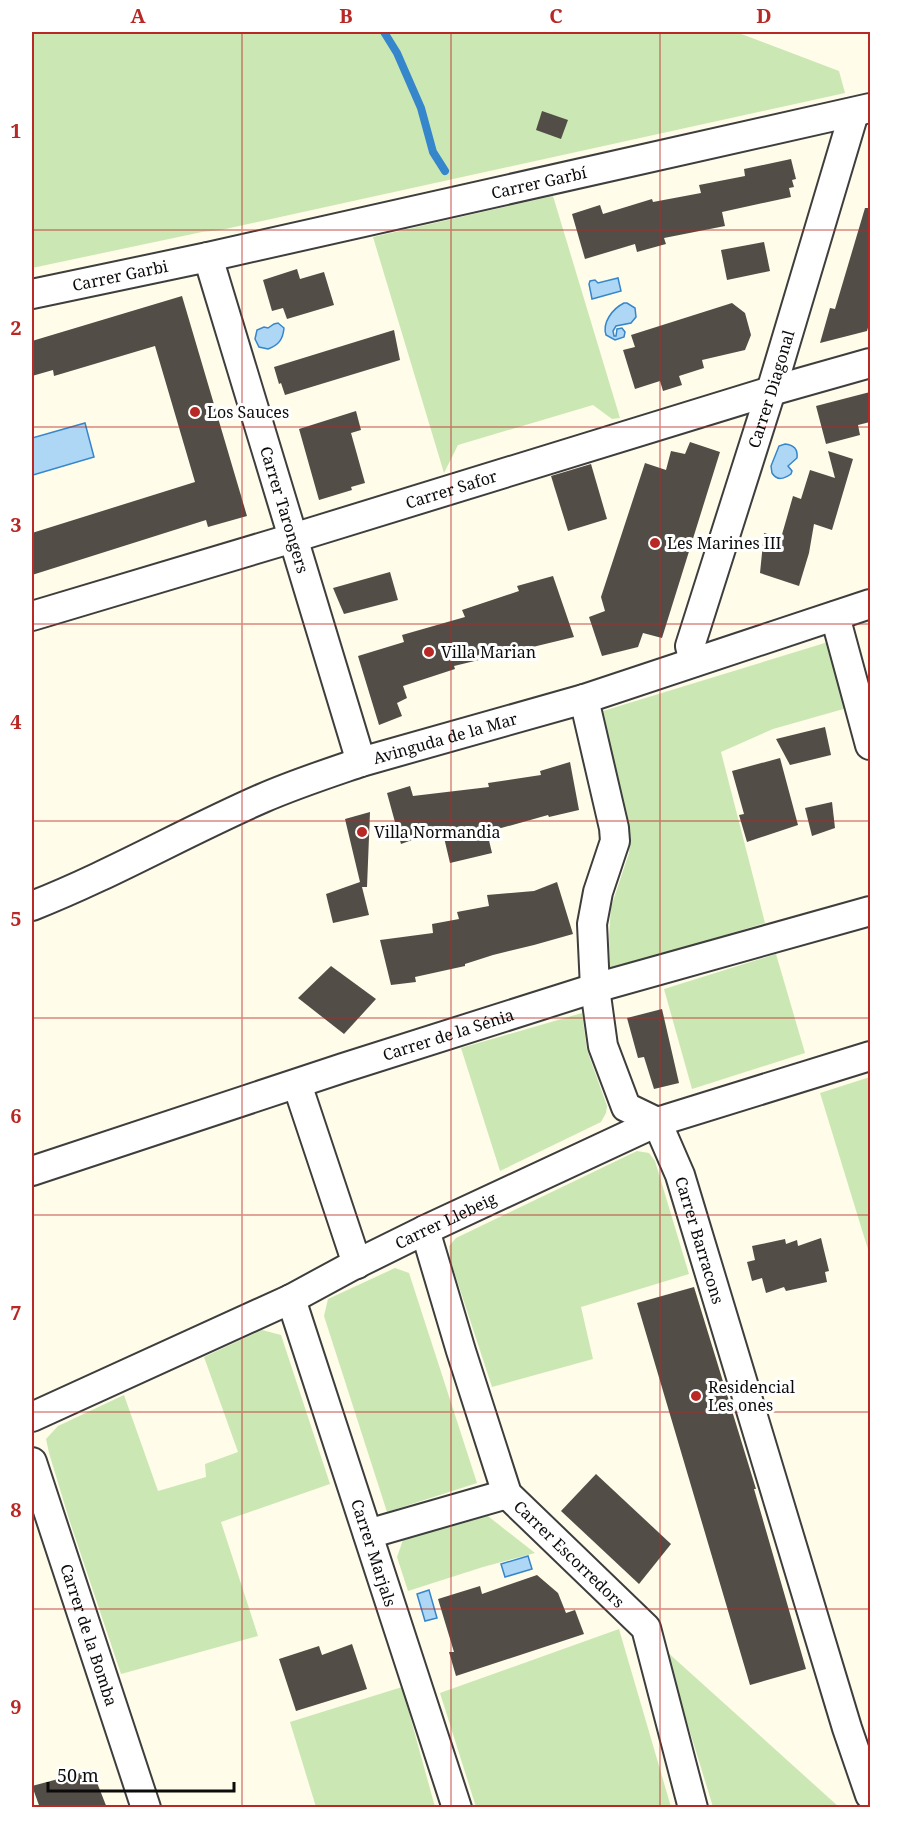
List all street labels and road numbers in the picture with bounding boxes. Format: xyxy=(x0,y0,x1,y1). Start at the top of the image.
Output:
street label: Carrer Garbí xyxy=(489,161,589,204)
street label: Carrer Garbi xyxy=(70,255,170,296)
street label: Carrer Diagonal xyxy=(743,327,800,451)
street label: Carrer Tarongers xyxy=(255,443,314,576)
street label: Carrer Safor xyxy=(403,465,500,514)
street label: Avinguda de la Mar xyxy=(370,707,520,769)
street label: Carrer de la Sénia xyxy=(380,1003,517,1066)
street label: Carrer Barracons xyxy=(670,1174,729,1307)
street label: Carrer Llebeig xyxy=(391,1187,500,1254)
street label: Carrer Escorredors xyxy=(509,1495,629,1613)
street label: Carrer Marjals xyxy=(346,1496,402,1609)
street label: Carrer de la Bomba xyxy=(55,1561,123,1709)

